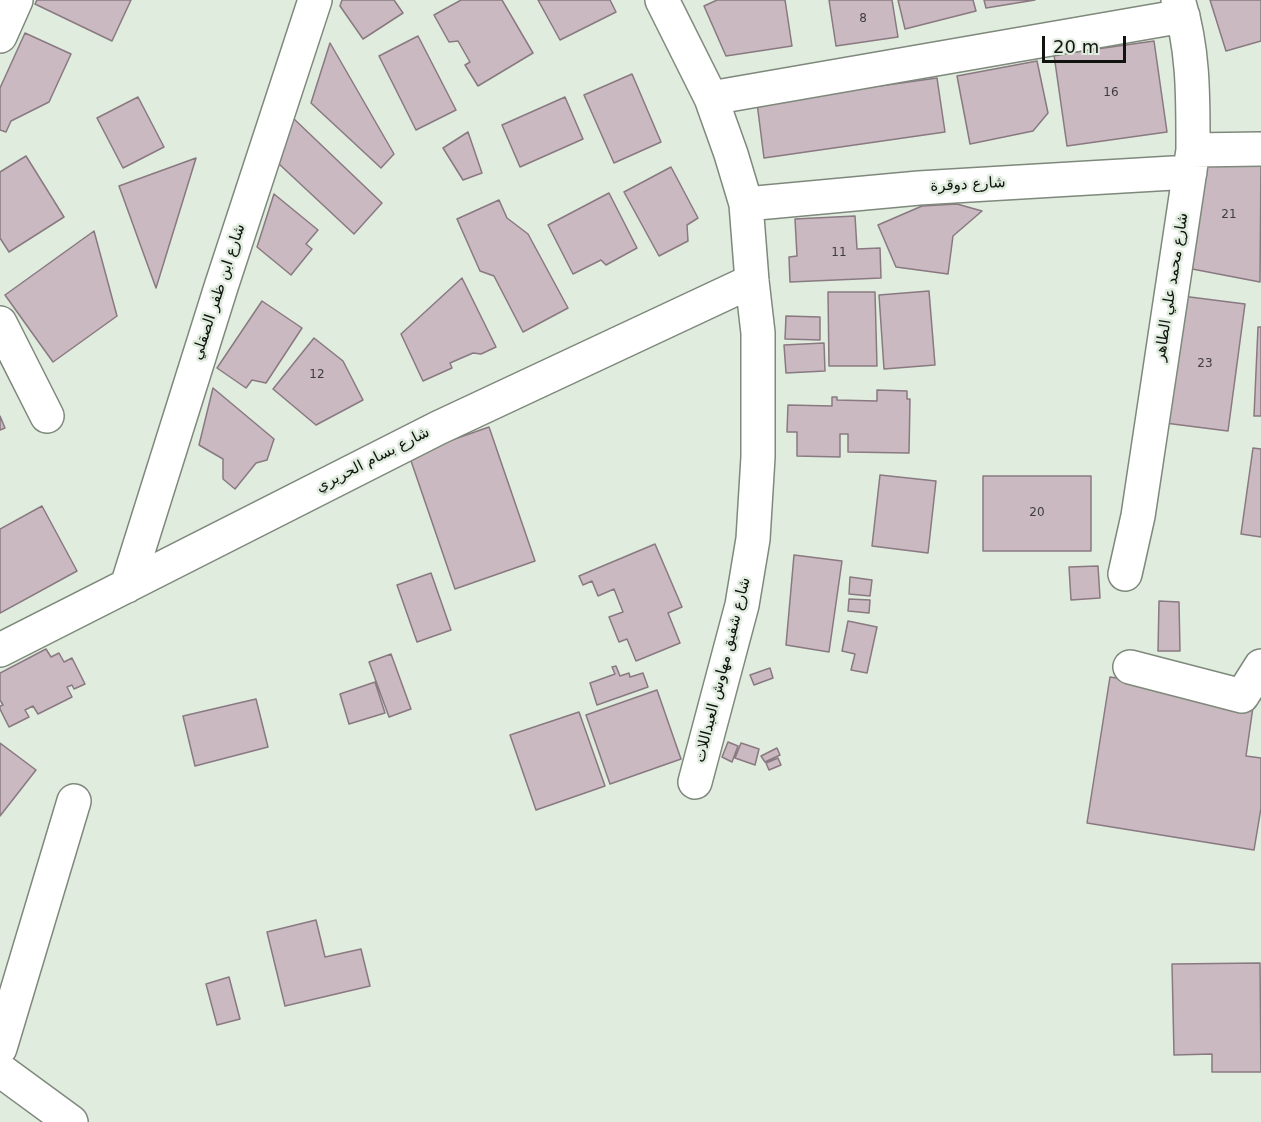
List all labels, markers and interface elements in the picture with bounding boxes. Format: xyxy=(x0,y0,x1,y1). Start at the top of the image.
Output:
house number: 8 xyxy=(859,12,867,26)
scale bar xyxy=(1045,24,1129,62)
text: 20 m xyxy=(1053,36,1099,57)
house number: 16 xyxy=(1103,86,1119,100)
street label: شارع دوقرة xyxy=(930,174,1006,196)
house number: 21 xyxy=(1221,208,1237,222)
street label: شارع محمد علي الطاهر xyxy=(1151,211,1193,363)
street label: شارع ابن ظفر الصقلي xyxy=(188,222,250,362)
house number: 11 xyxy=(831,246,847,260)
house number: 23 xyxy=(1197,357,1213,371)
house number: 12 xyxy=(309,368,325,382)
street label: شارع بسام الحريري xyxy=(313,424,433,496)
house number: 20 xyxy=(1029,506,1045,520)
street label: شارع شفيق مهاوش العبداللات xyxy=(691,576,755,764)

